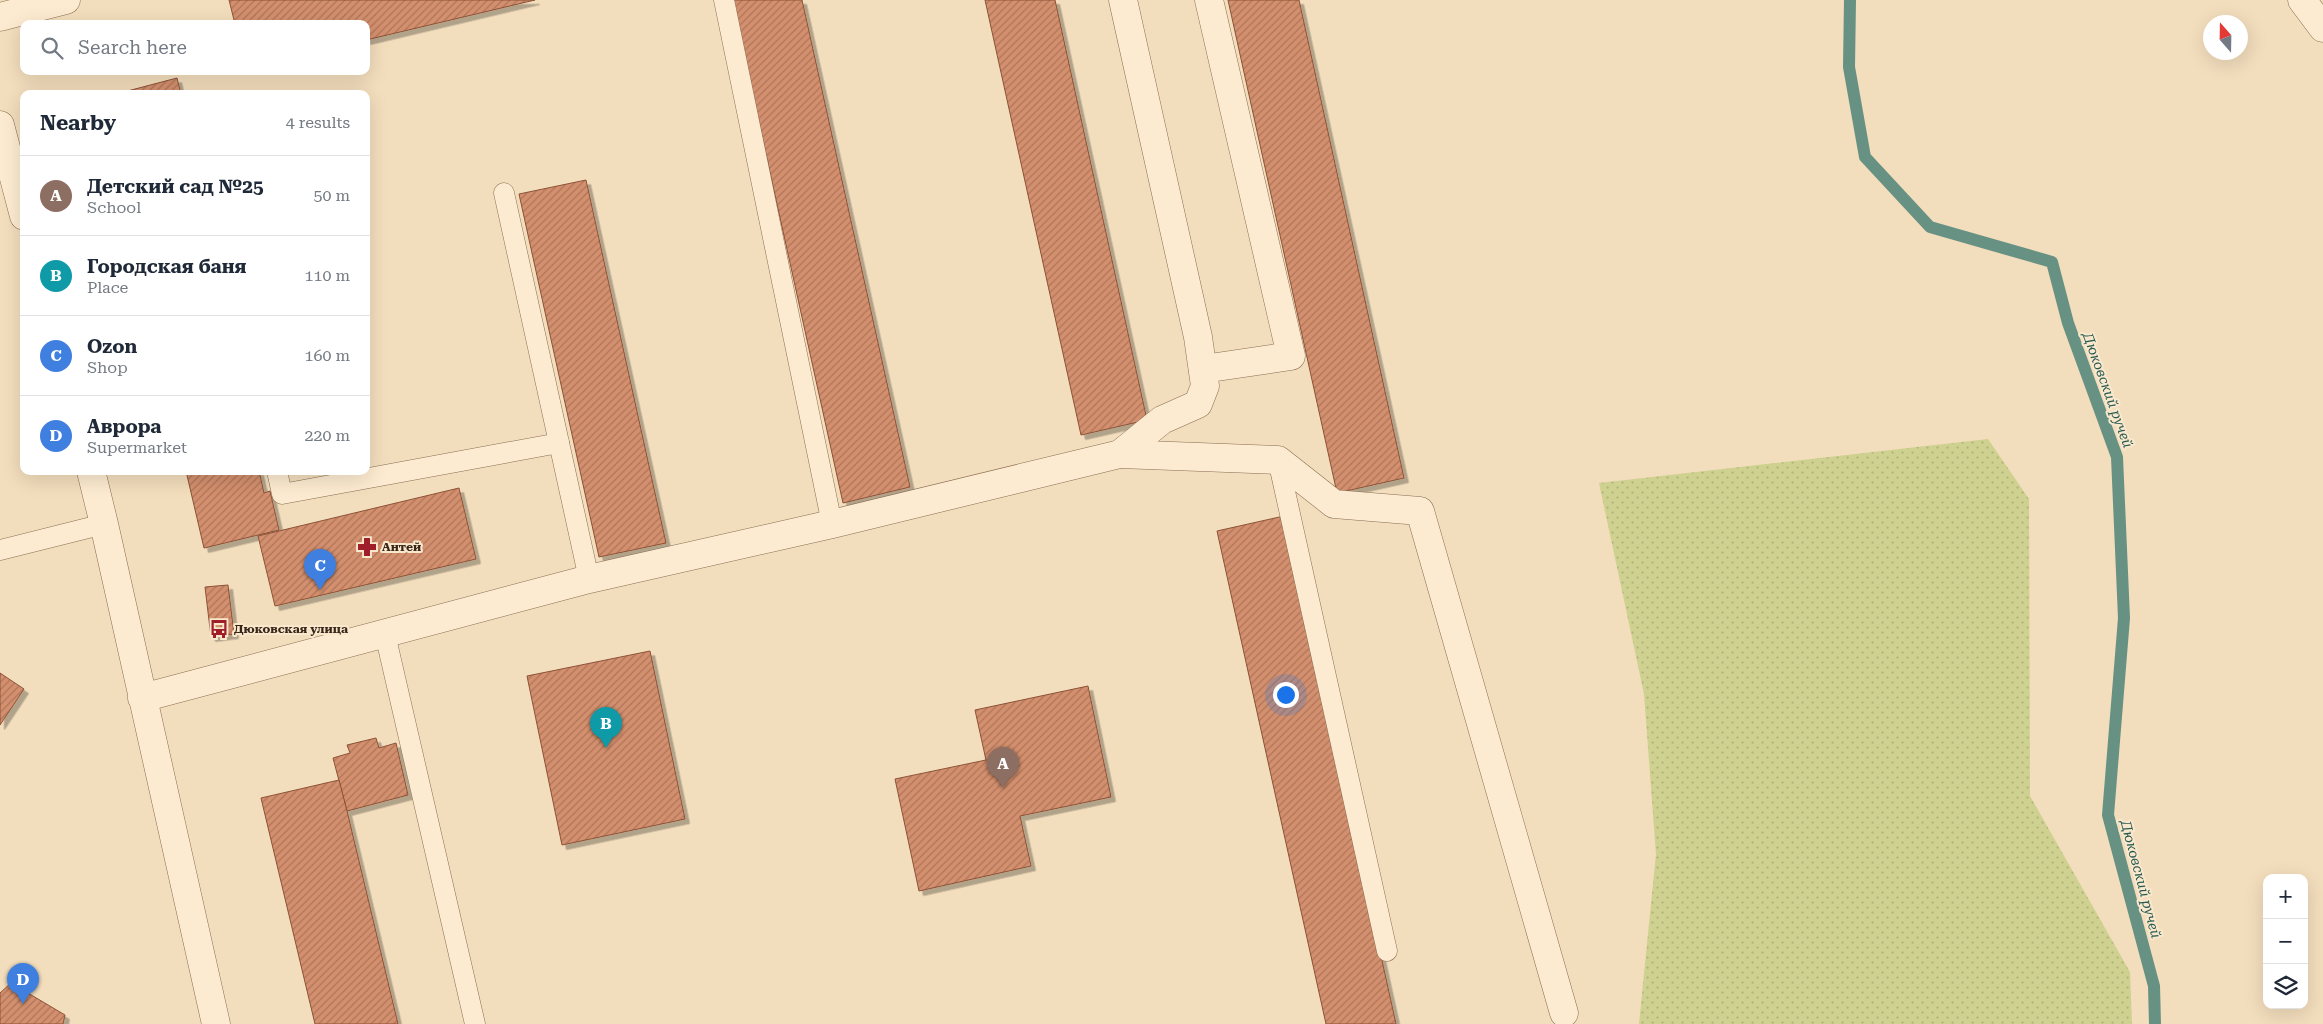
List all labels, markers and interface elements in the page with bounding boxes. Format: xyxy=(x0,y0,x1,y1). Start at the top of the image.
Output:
north arrow xyxy=(2203,15,2248,60)
search box xyxy=(20,20,370,75)
icon: search xyxy=(38,34,66,62)
text: Search here xyxy=(78,36,187,59)
text: Nearby xyxy=(40,111,116,135)
text: 4 results xyxy=(286,113,350,132)
text: Детский сад №25 xyxy=(87,175,264,198)
text: A xyxy=(50,186,62,205)
text: 50 m xyxy=(313,186,350,205)
text: School xyxy=(87,198,141,217)
text: Городская баня xyxy=(87,255,246,278)
text: B xyxy=(50,266,62,285)
text: 110 m xyxy=(304,266,350,285)
text: Place xyxy=(87,278,128,297)
water label: Дюковский ручей xyxy=(2079,329,2136,450)
text: Ozon xyxy=(87,335,137,358)
text: C xyxy=(50,346,62,365)
text: 160 m xyxy=(304,346,350,365)
text: Shop xyxy=(87,358,128,377)
text: Аврора xyxy=(87,415,161,438)
text: D xyxy=(50,426,62,445)
text: 220 m xyxy=(304,426,350,445)
text: Supermarket xyxy=(87,438,187,457)
pharmacy icon: Антей xyxy=(356,536,378,558)
place label: Антей xyxy=(382,540,421,554)
pin: C xyxy=(304,549,336,590)
bus stop icon: Дюковская улица xyxy=(208,618,230,640)
place label: Дюковская улица xyxy=(234,622,348,636)
your location xyxy=(1273,682,1299,708)
pin: B xyxy=(590,707,622,748)
pin: A xyxy=(987,747,1019,788)
water label: Дюковский ручей xyxy=(2117,817,2165,940)
map controls xyxy=(2263,874,2308,1009)
button: + xyxy=(2263,874,2308,919)
button: − xyxy=(2263,919,2308,964)
pin: D xyxy=(7,963,39,1004)
button: layers xyxy=(2263,964,2308,1009)

